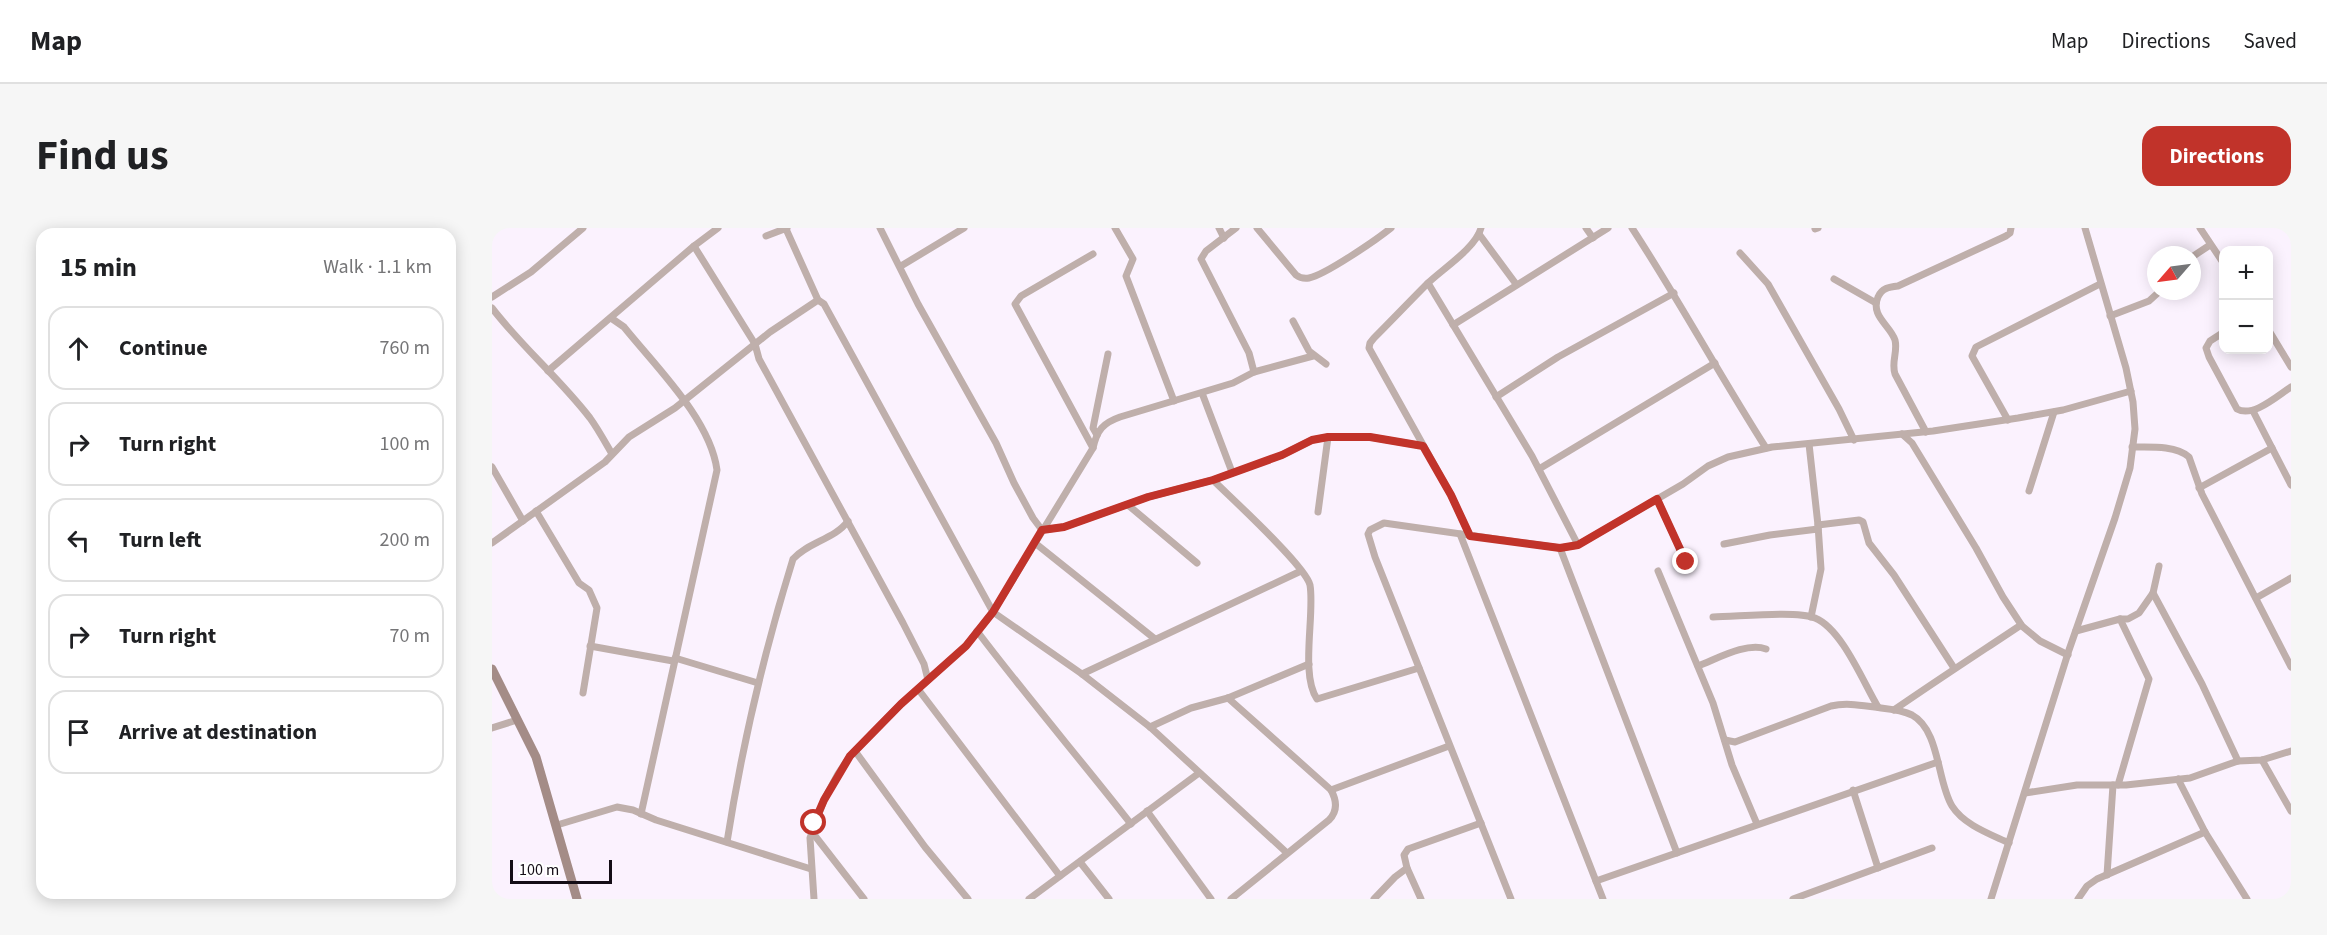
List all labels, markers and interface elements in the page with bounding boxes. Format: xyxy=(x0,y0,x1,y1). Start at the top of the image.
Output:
text: Map xyxy=(30,21,82,61)
text: Map xyxy=(2051,26,2089,56)
text: Directions xyxy=(2122,26,2210,56)
text: Saved xyxy=(2243,26,2297,56)
text: Find us xyxy=(36,126,169,186)
button: Directions xyxy=(2142,126,2291,186)
north arrow xyxy=(2147,246,2201,300)
map controls xyxy=(2219,246,2273,354)
button: + xyxy=(2219,246,2273,300)
text: 15 min xyxy=(60,249,137,286)
text: Walk · 1.1 km xyxy=(323,253,432,281)
button: − xyxy=(2219,300,2273,354)
icon: ahead xyxy=(62,332,95,365)
text: Continue xyxy=(119,332,208,364)
text: 760 m xyxy=(380,334,430,362)
icon: right xyxy=(62,428,95,461)
text: Turn right xyxy=(119,428,216,460)
text: 100 m xyxy=(380,430,430,458)
icon: left xyxy=(62,524,95,557)
text: Turn left xyxy=(119,524,201,556)
text: 200 m xyxy=(380,526,430,554)
route end xyxy=(1672,548,1698,574)
icon: right xyxy=(62,620,95,653)
text: Turn right xyxy=(119,620,216,652)
text: 70 m xyxy=(390,622,430,650)
icon: arrive xyxy=(62,716,95,749)
text: Arrive at destination xyxy=(119,716,317,748)
route start xyxy=(800,809,826,835)
scale bar xyxy=(510,857,612,884)
text: 100 m xyxy=(519,859,559,881)

